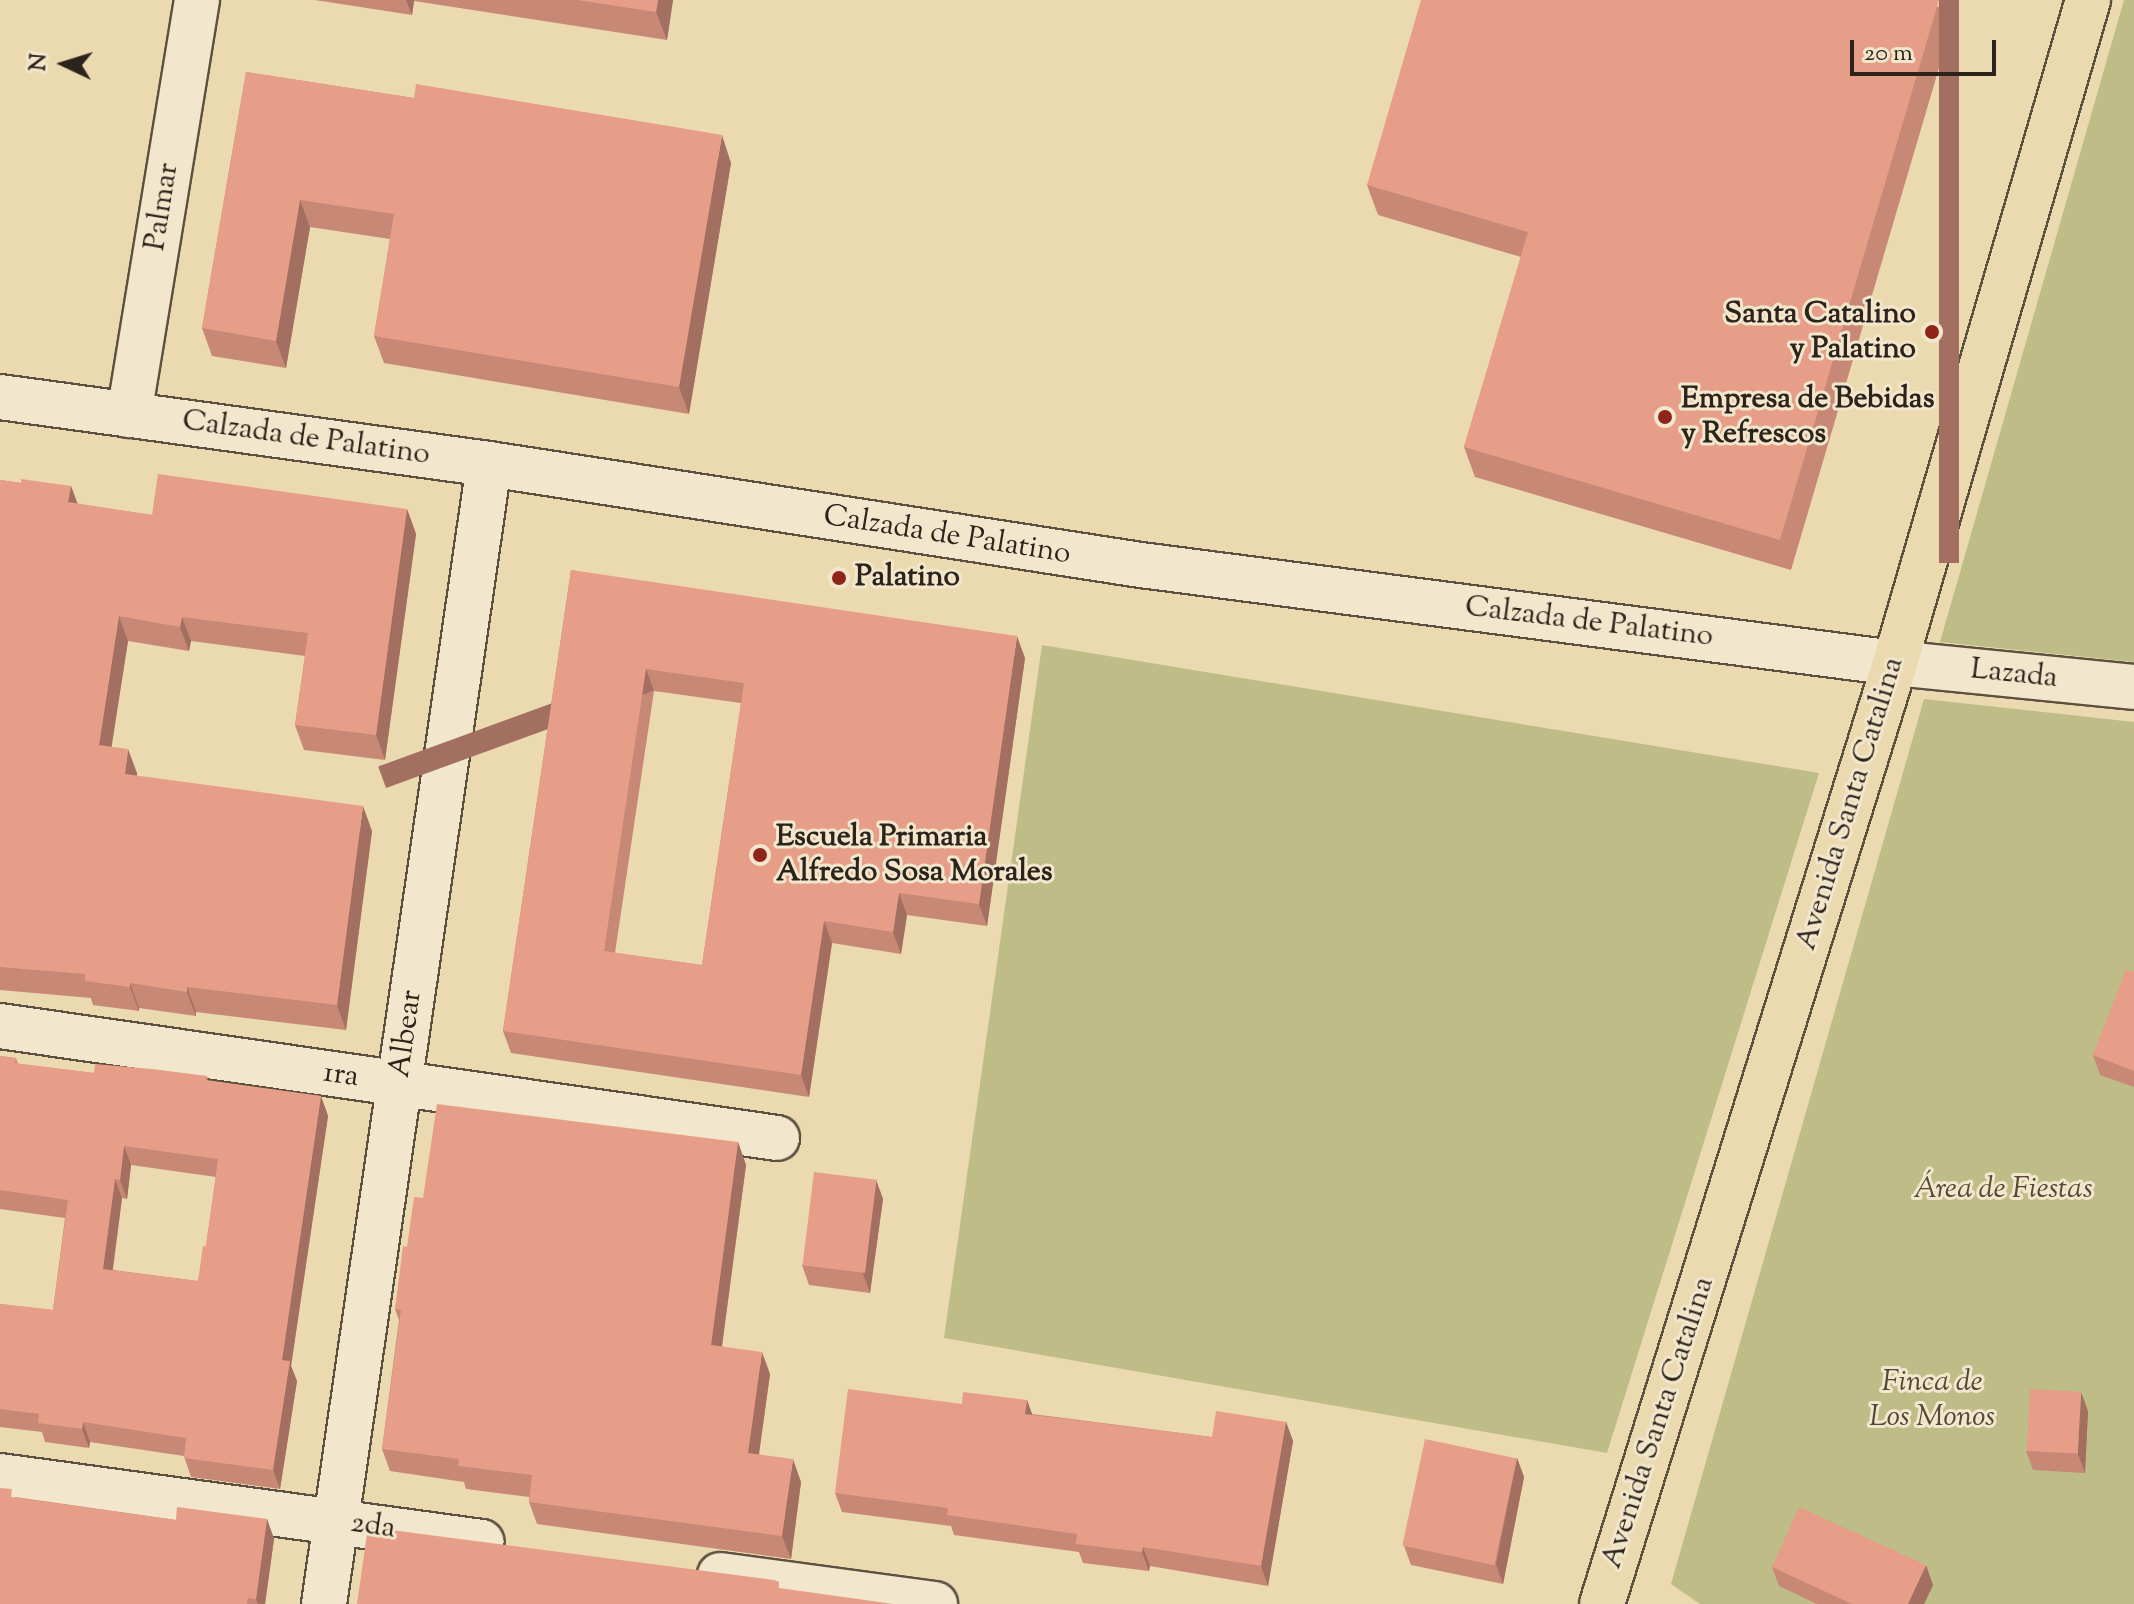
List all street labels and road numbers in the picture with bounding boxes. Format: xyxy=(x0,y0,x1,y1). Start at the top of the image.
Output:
street label: Palmar xyxy=(138,161,188,253)
street label: Calzada de Palatino xyxy=(180,404,432,474)
street label: Calzada de Palatino xyxy=(821,499,1073,573)
street label: Calzada de Palatino xyxy=(1463,590,1715,656)
street label: Avenida Santa Catalina xyxy=(1789,653,1913,955)
street label: Lazada xyxy=(1969,653,2059,697)
street label: Albear xyxy=(383,988,431,1080)
street label: 1ra xyxy=(321,1056,361,1096)
street label: Avenida Santa Catalina xyxy=(1595,1273,1723,1573)
street label: 2da xyxy=(348,1506,398,1548)

